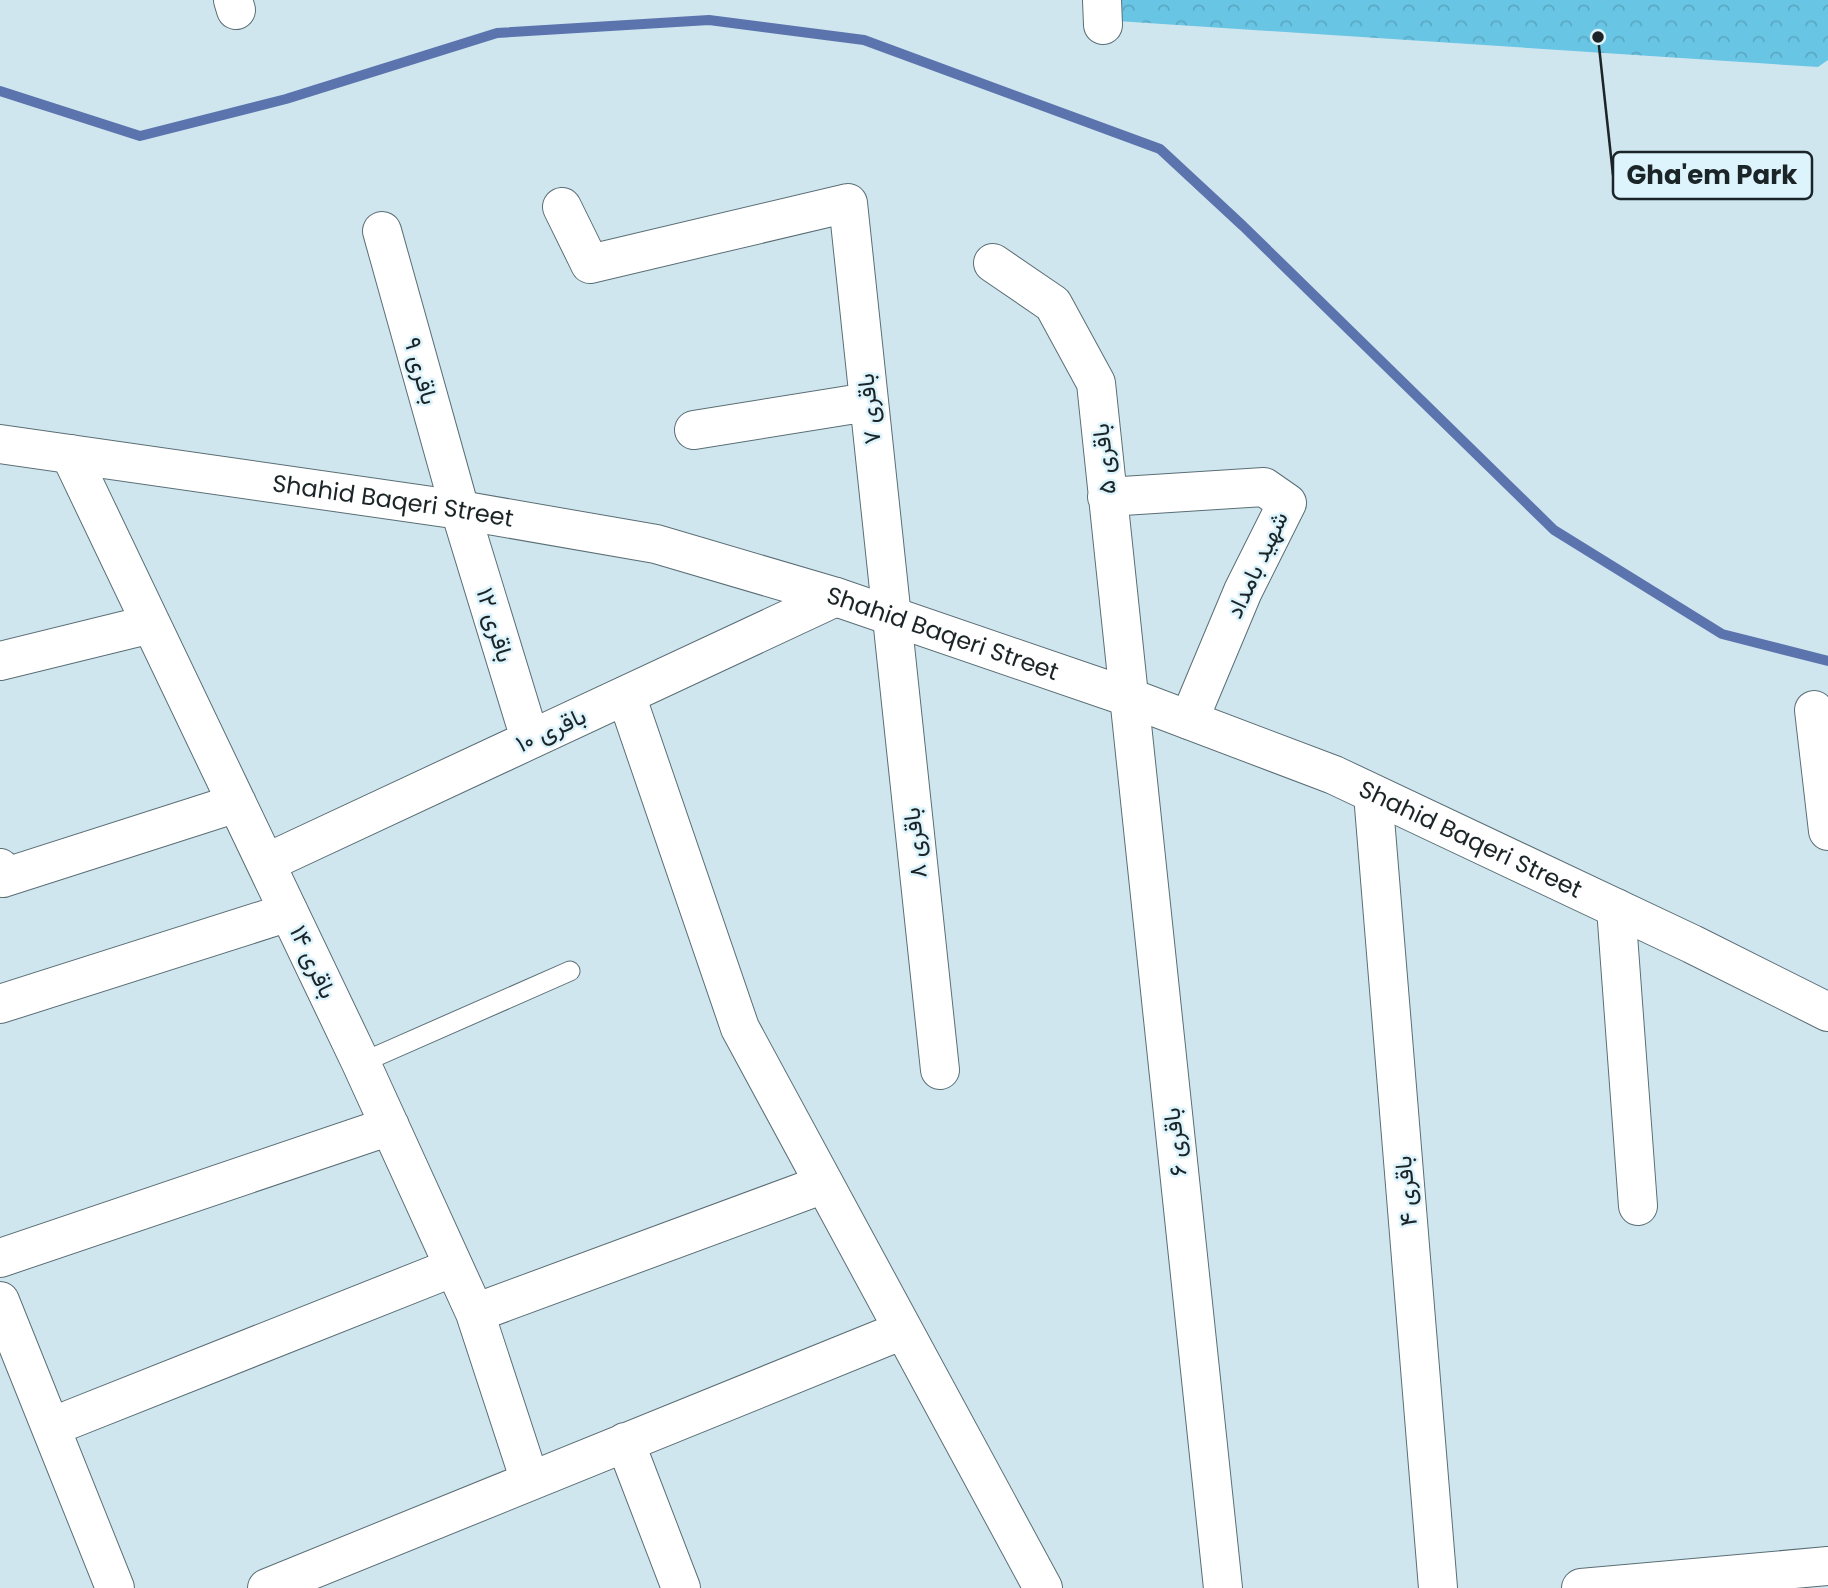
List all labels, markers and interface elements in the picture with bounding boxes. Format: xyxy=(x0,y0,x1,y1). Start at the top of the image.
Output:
callout: Gha'em Park xyxy=(1613,152,1812,199)
text: Gha'em Park xyxy=(1627,157,1797,193)
street label: باقری ۹ xyxy=(396,333,447,408)
street label: باقری ۷ xyxy=(848,372,889,446)
street label: باقری ۵ xyxy=(1083,422,1124,496)
street label: Shahid Baqeri Street xyxy=(270,466,516,535)
street label: شهید بامداد xyxy=(1217,506,1296,624)
street label: Shahid Baqeri Street xyxy=(823,578,1063,688)
street label: باقری ۱۲ xyxy=(469,583,522,666)
street label: باقری ۱۰ xyxy=(510,699,591,760)
street label: Shahid Baqeri Street xyxy=(1354,772,1588,906)
street label: باقری ۸ xyxy=(894,806,935,880)
street label: باقری ۱۴ xyxy=(282,920,345,1004)
street label: باقری ۶ xyxy=(1155,1106,1194,1178)
street label: باقری ۴ xyxy=(1386,1154,1425,1228)

